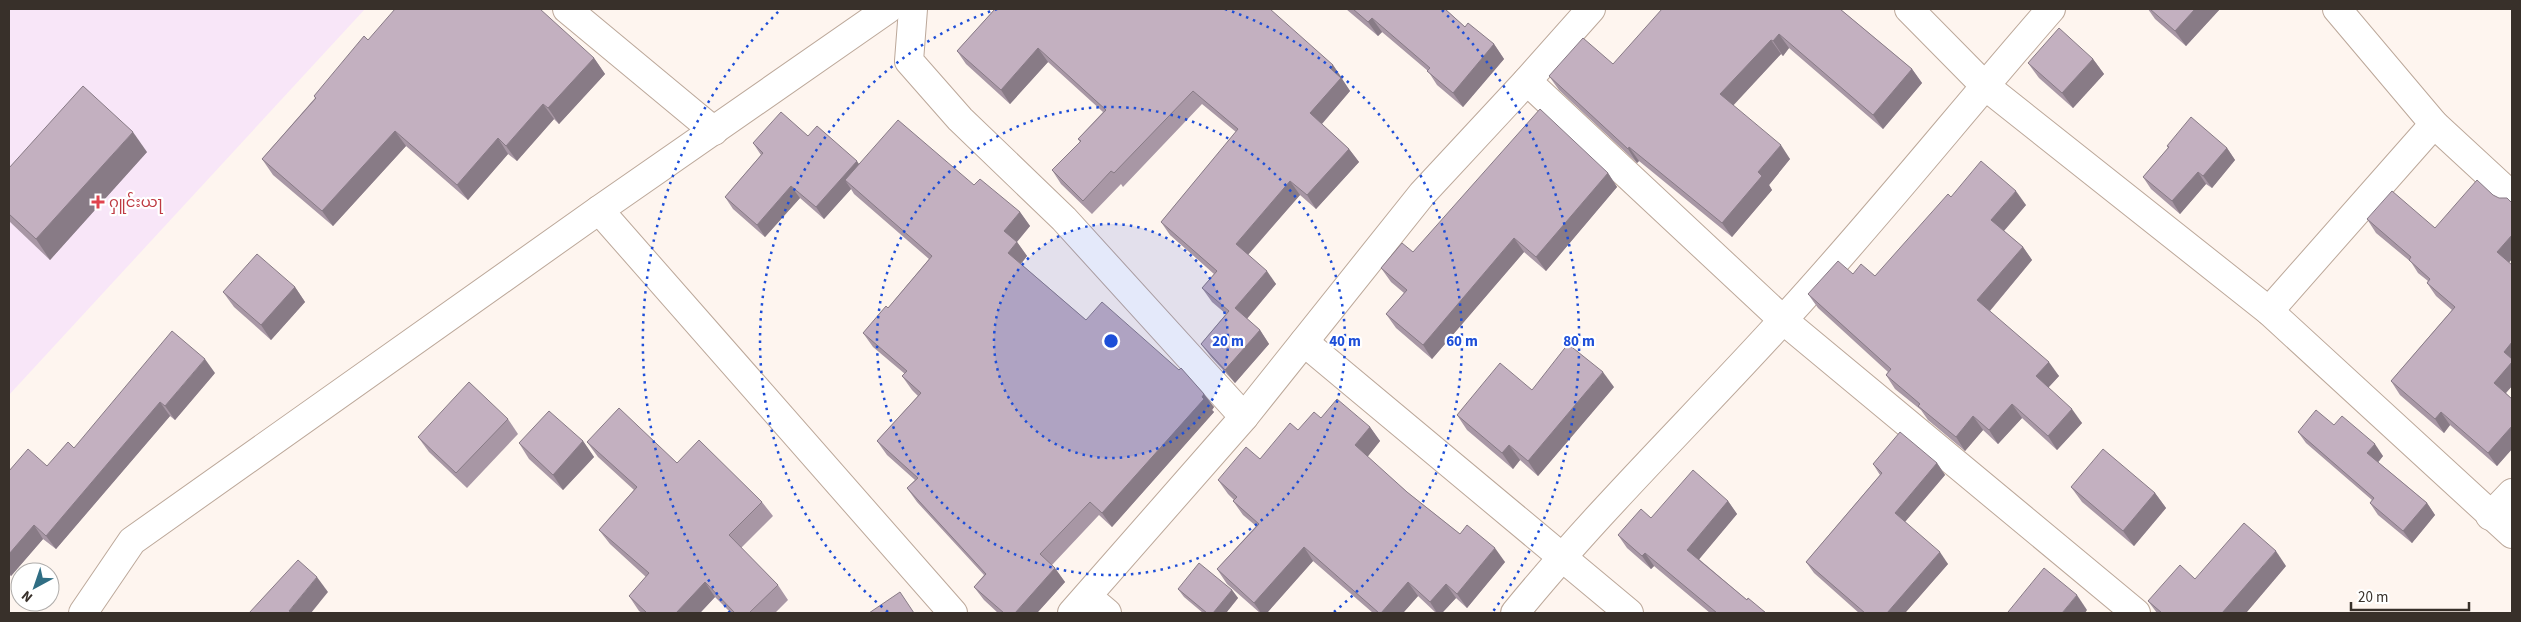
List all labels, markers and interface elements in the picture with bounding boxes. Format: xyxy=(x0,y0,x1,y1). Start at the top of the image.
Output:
place label: ႁူင်းယႃ xyxy=(109,192,164,214)
marker: ႁူင်းယႃ xyxy=(91,195,105,209)
text: 20 m xyxy=(1212,331,1244,352)
text: 40 m xyxy=(1329,331,1361,352)
text: 60 m xyxy=(1446,331,1478,352)
text: 80 m xyxy=(1563,331,1595,352)
centre of rings xyxy=(1102,332,1120,350)
north arrow xyxy=(10,562,60,612)
scale bar xyxy=(2351,580,2468,612)
text: N xyxy=(17,586,37,607)
text: 20 m xyxy=(2358,587,2388,608)

